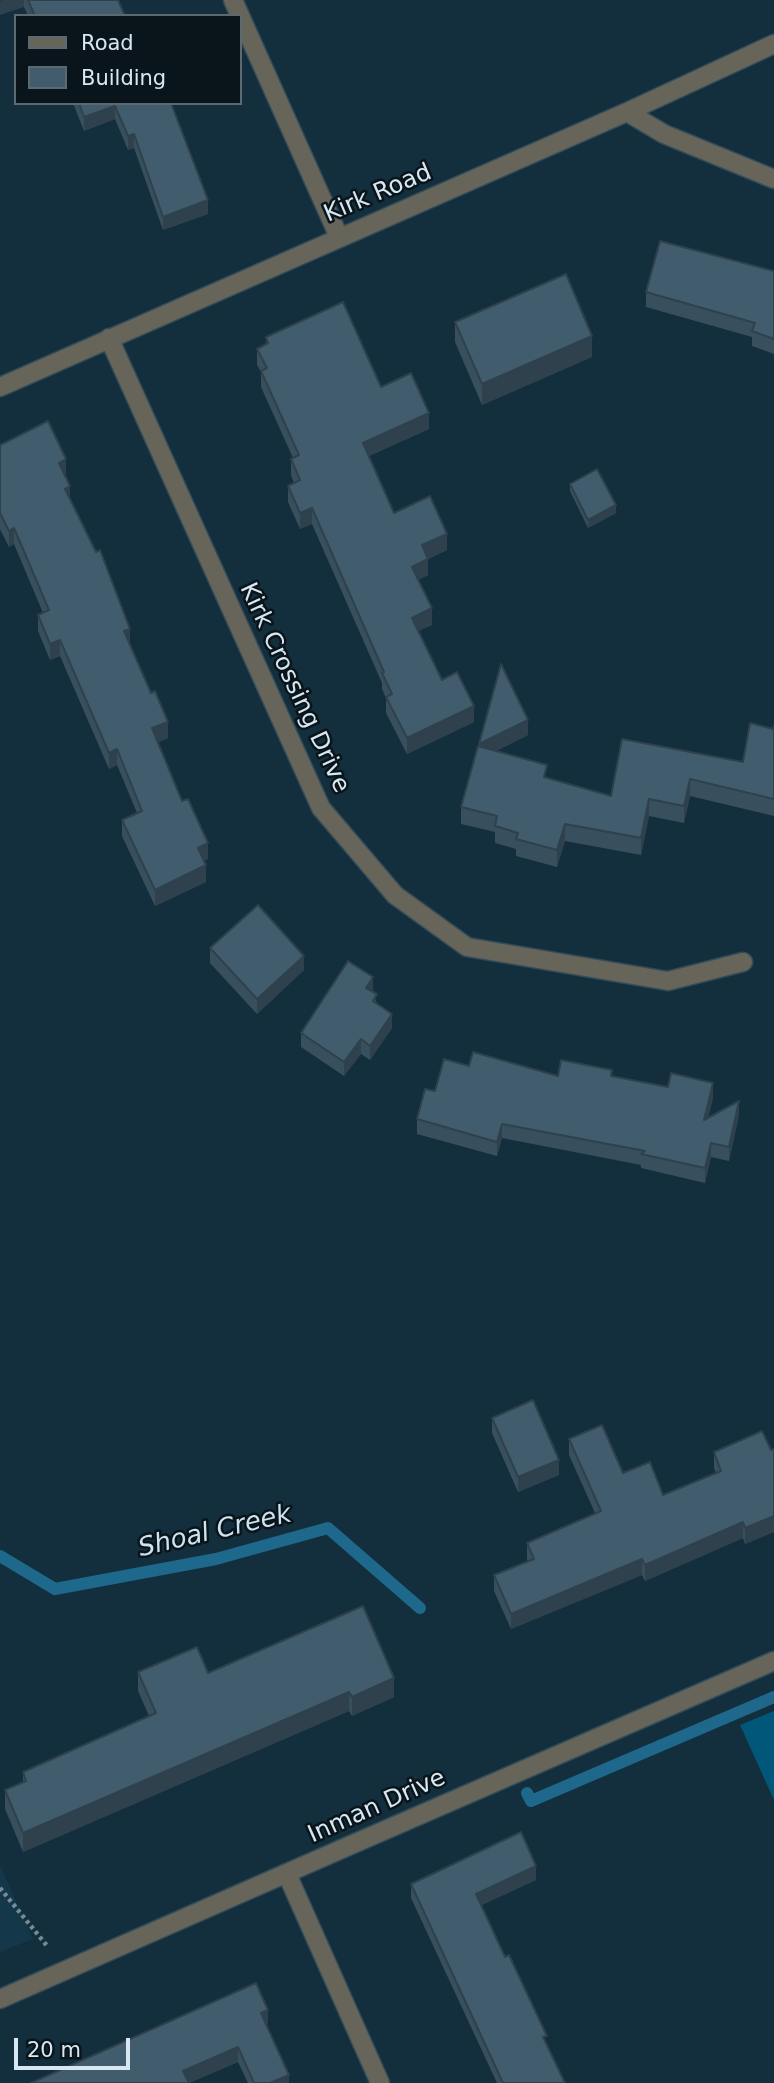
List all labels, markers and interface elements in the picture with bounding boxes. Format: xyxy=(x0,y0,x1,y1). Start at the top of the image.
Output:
legend xyxy=(14,14,242,105)
text: Road xyxy=(81,31,134,55)
text: Building xyxy=(81,66,166,90)
street label: Kirk Road xyxy=(320,158,436,230)
street label: Kirk Crossing Drive xyxy=(233,578,355,798)
water label: Shoal Creek xyxy=(135,1499,295,1565)
street label: Inman Drive xyxy=(304,1764,450,1850)
scale bar xyxy=(18,2024,133,2068)
text: 20 m xyxy=(27,2038,81,2062)

